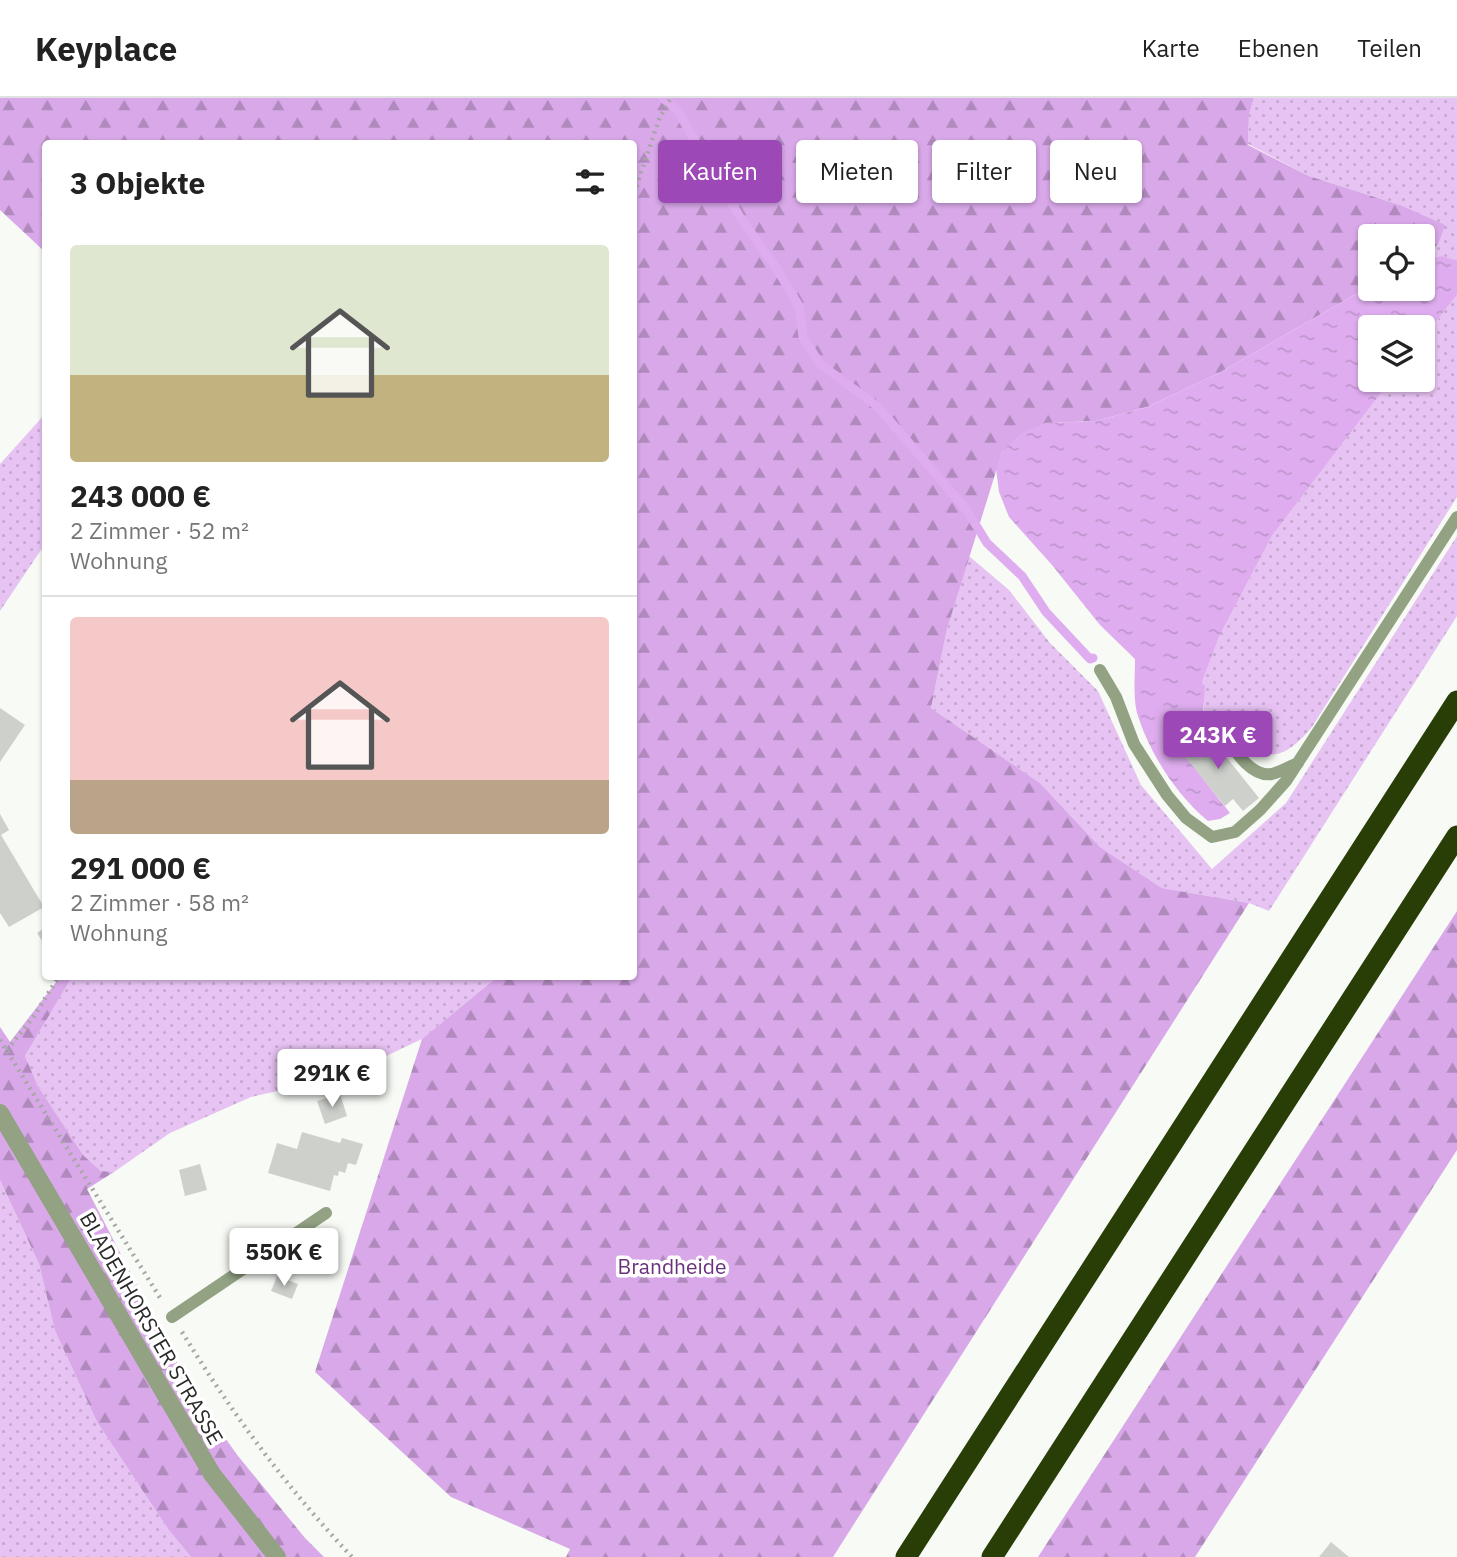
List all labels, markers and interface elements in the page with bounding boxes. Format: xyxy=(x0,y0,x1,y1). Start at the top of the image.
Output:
text: Keyplace xyxy=(35,27,177,70)
text: Karte xyxy=(1142,32,1200,64)
text: Ebenen xyxy=(1238,32,1319,64)
text: Teilen xyxy=(1357,32,1422,64)
chip: Kaufen xyxy=(658,140,782,203)
chip: Mieten xyxy=(796,140,918,203)
chip: Filter xyxy=(932,140,1036,203)
chip: Neu xyxy=(1050,140,1142,203)
text: 3 Objekte xyxy=(70,163,205,202)
icon: filters xyxy=(571,163,609,201)
map controls xyxy=(1358,224,1435,392)
button: locate xyxy=(1358,224,1435,301)
icon: home xyxy=(277,290,403,416)
button: layers xyxy=(1358,315,1435,392)
text: 243 000 € xyxy=(70,476,211,515)
text: 2 Zimmer · 52 m² xyxy=(70,515,249,545)
text: Wohnung xyxy=(70,545,167,575)
icon: home xyxy=(277,662,403,788)
pin: 243K € xyxy=(1161,712,1275,771)
text: 243K € xyxy=(1179,719,1257,749)
text: 291 000 € xyxy=(70,848,211,887)
text: 2 Zimmer · 58 m² xyxy=(70,887,249,917)
text: Wohnung xyxy=(70,917,167,947)
pin: 291K € xyxy=(275,1049,389,1109)
text: 291K € xyxy=(293,1057,371,1087)
street label: BLADENHORSTER STRASSE xyxy=(74,1207,230,1449)
pin: 550K € xyxy=(227,1228,341,1288)
text: 550K € xyxy=(245,1236,323,1266)
park label: Brandheide xyxy=(617,1252,727,1280)

